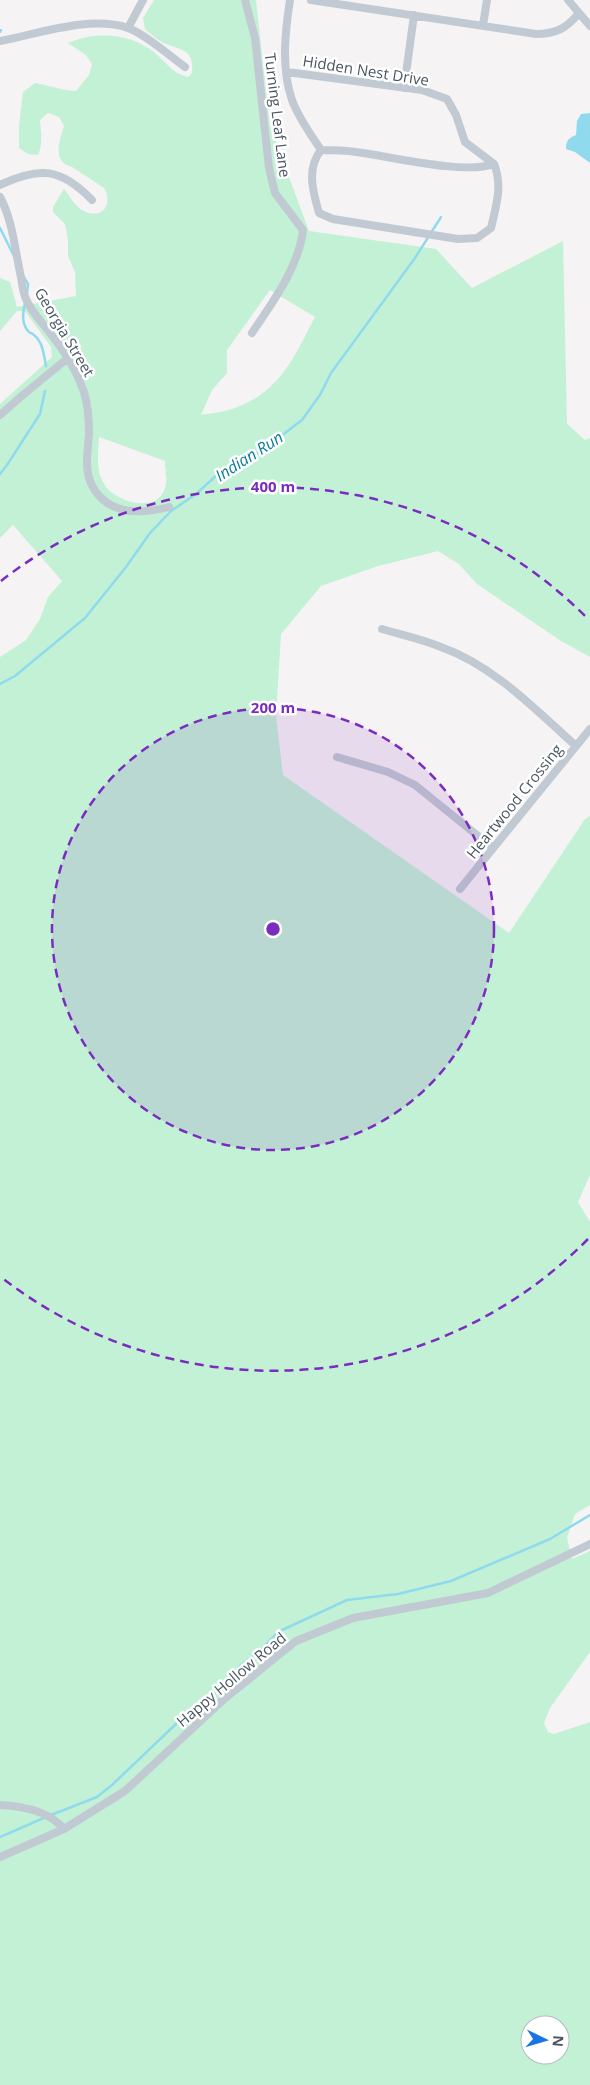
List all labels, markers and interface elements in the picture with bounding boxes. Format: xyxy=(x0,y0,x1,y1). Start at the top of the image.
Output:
street label: Hidden Nest Drive xyxy=(301,50,431,90)
street label: Turning Leaf Lane xyxy=(260,52,296,178)
street label: Georgia Street xyxy=(31,284,99,380)
water label: Indian Run xyxy=(211,426,287,486)
text: 400 m xyxy=(251,476,295,496)
text: 200 m xyxy=(251,697,295,717)
street label: Heartwood Crossing xyxy=(462,739,566,863)
centre of rings xyxy=(264,920,282,938)
street label: Happy Hollow Road xyxy=(172,1627,290,1731)
north arrow xyxy=(520,2015,570,2065)
text: N xyxy=(548,2035,568,2048)

